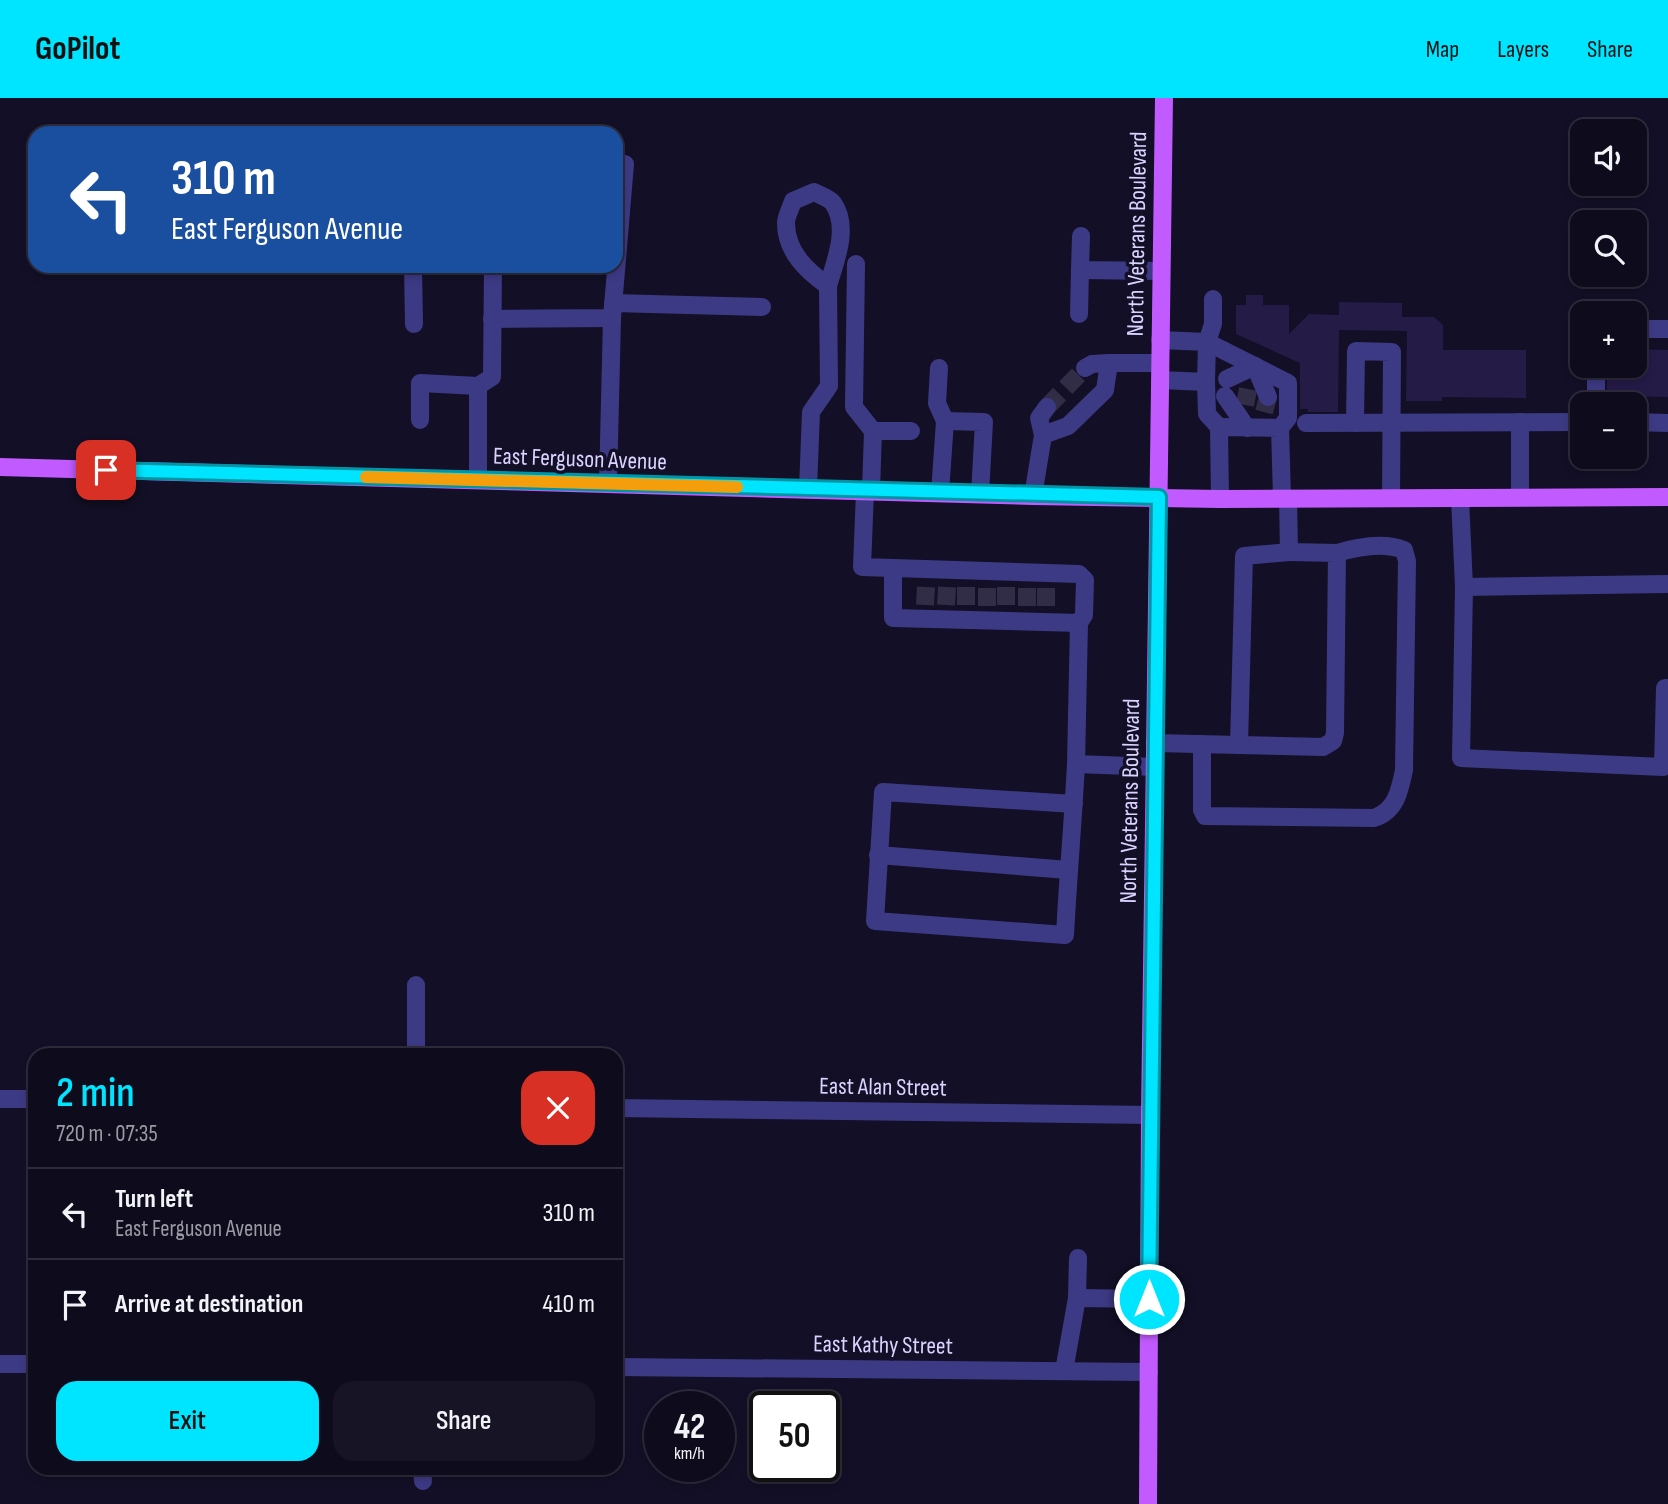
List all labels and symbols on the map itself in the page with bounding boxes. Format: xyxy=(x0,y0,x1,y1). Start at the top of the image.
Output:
street label: North Veterans Boulevard xyxy=(1121,131,1153,337)
pin xyxy=(76,440,136,500)
street label: East Ferguson Avenue xyxy=(492,441,668,477)
street label: North Veterans Boulevard xyxy=(1114,698,1146,904)
street label: East Alan Street xyxy=(819,1071,947,1103)
position arrow xyxy=(1112,1262,1186,1336)
street label: East Kathy Street xyxy=(813,1329,953,1361)
speed limit sign: 50 xyxy=(749,1391,840,1482)

